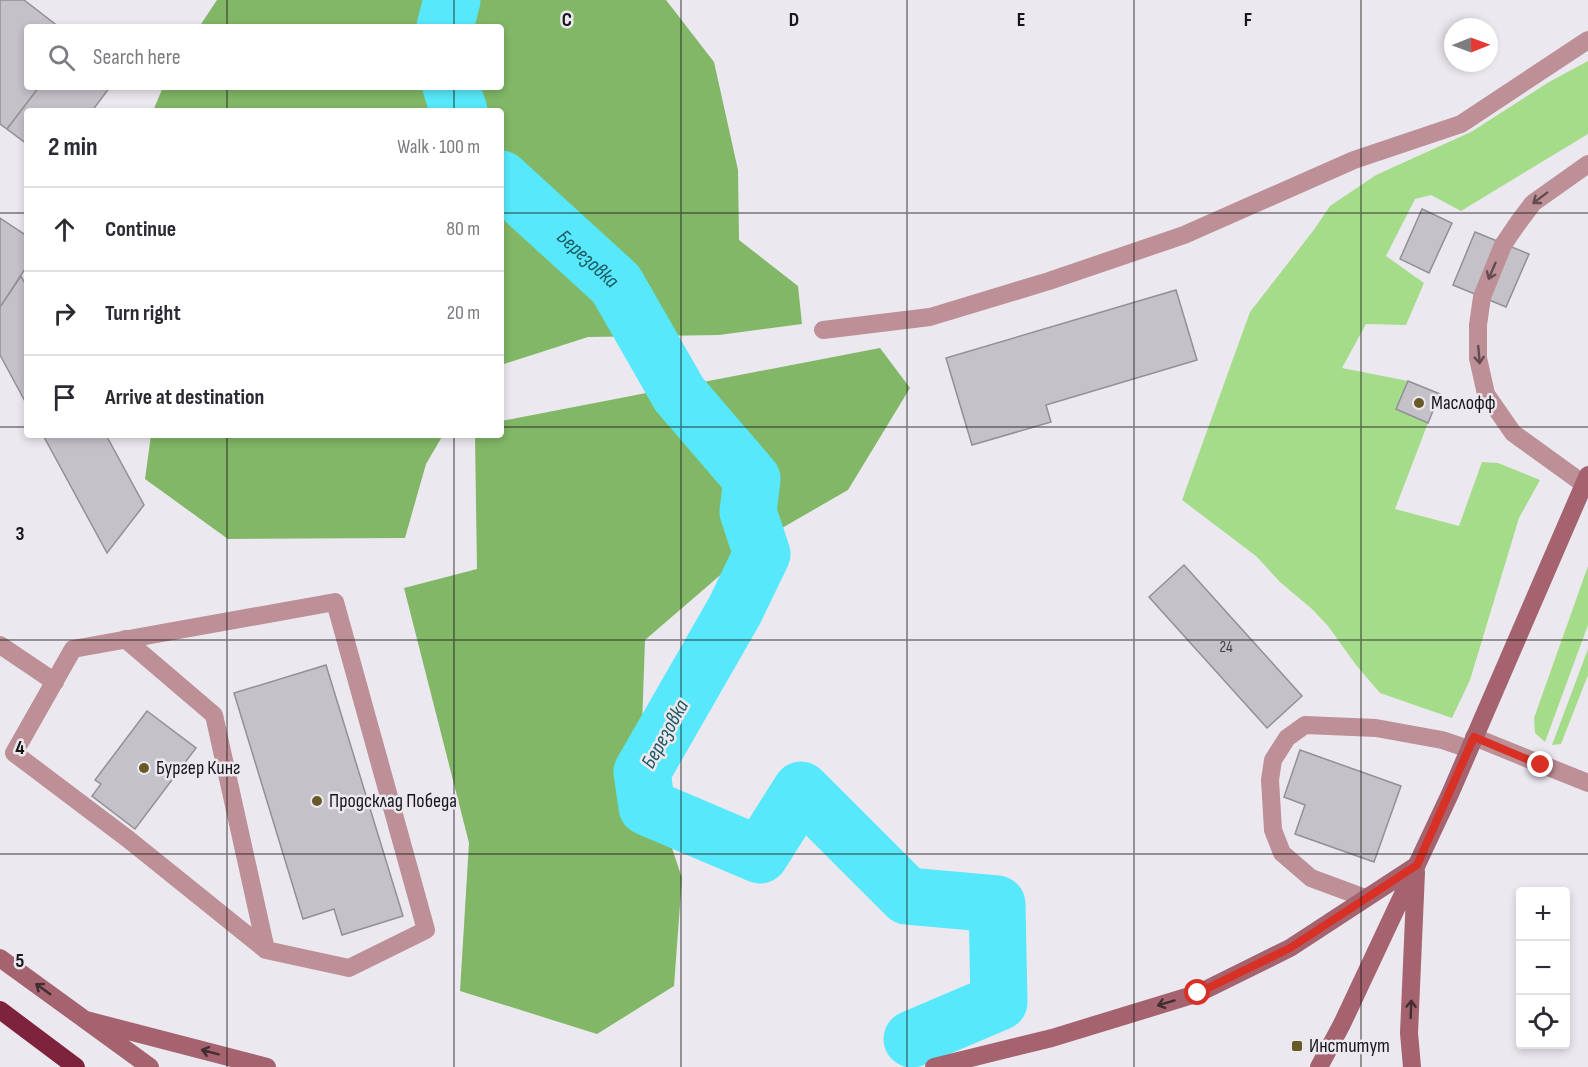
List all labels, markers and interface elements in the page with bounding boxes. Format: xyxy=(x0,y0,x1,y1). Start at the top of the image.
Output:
text: C xyxy=(562,8,572,32)
text: D xyxy=(789,8,799,32)
text: E xyxy=(1017,8,1025,32)
text: F xyxy=(1244,8,1252,32)
north arrow xyxy=(1444,18,1498,72)
search box xyxy=(24,24,504,90)
icon: search xyxy=(45,41,78,74)
text: Search here xyxy=(93,44,180,71)
text: 2 min xyxy=(48,132,98,163)
text: Walk · 100 m xyxy=(397,135,480,159)
one-way arrow xyxy=(1533,191,1549,204)
icon: ahead xyxy=(48,213,81,246)
text: Continue xyxy=(105,216,176,243)
text: 80 m xyxy=(446,217,480,241)
water label: Березовка xyxy=(552,224,625,293)
one-way arrow xyxy=(1486,262,1497,280)
icon: right xyxy=(48,297,81,330)
text: Turn right xyxy=(105,300,181,327)
text: 20 m xyxy=(447,301,480,325)
one-way arrow xyxy=(1474,344,1485,364)
icon: arrive xyxy=(48,381,81,414)
text: Arrive at destination xyxy=(105,384,264,411)
place label: Маслофф xyxy=(1431,391,1496,415)
marker: Маслофф xyxy=(1412,396,1426,410)
text: 3 xyxy=(16,522,25,546)
house number: 24 xyxy=(1219,638,1233,657)
water label: Березовка xyxy=(636,695,694,773)
text: 4 xyxy=(15,736,25,760)
route end xyxy=(1527,751,1553,777)
place label: Бургер Кинг xyxy=(156,756,240,780)
marker: Бургер Кинг xyxy=(137,761,151,775)
place label: Продсклад Победа xyxy=(329,789,457,813)
marker: Продсклад Победа xyxy=(310,794,324,808)
map controls xyxy=(1516,887,1570,1049)
button: + xyxy=(1516,887,1570,941)
button: − xyxy=(1516,941,1570,995)
text: 5 xyxy=(16,949,25,973)
route start xyxy=(1184,979,1210,1005)
one-way arrow xyxy=(36,983,52,995)
button: locate xyxy=(1516,995,1570,1049)
one-way arrow xyxy=(1157,998,1176,1009)
one-way arrow xyxy=(1405,999,1416,1019)
place label: Институт xyxy=(1309,1034,1390,1058)
marker: Институт xyxy=(1290,1039,1304,1053)
one-way arrow xyxy=(201,1046,220,1058)

